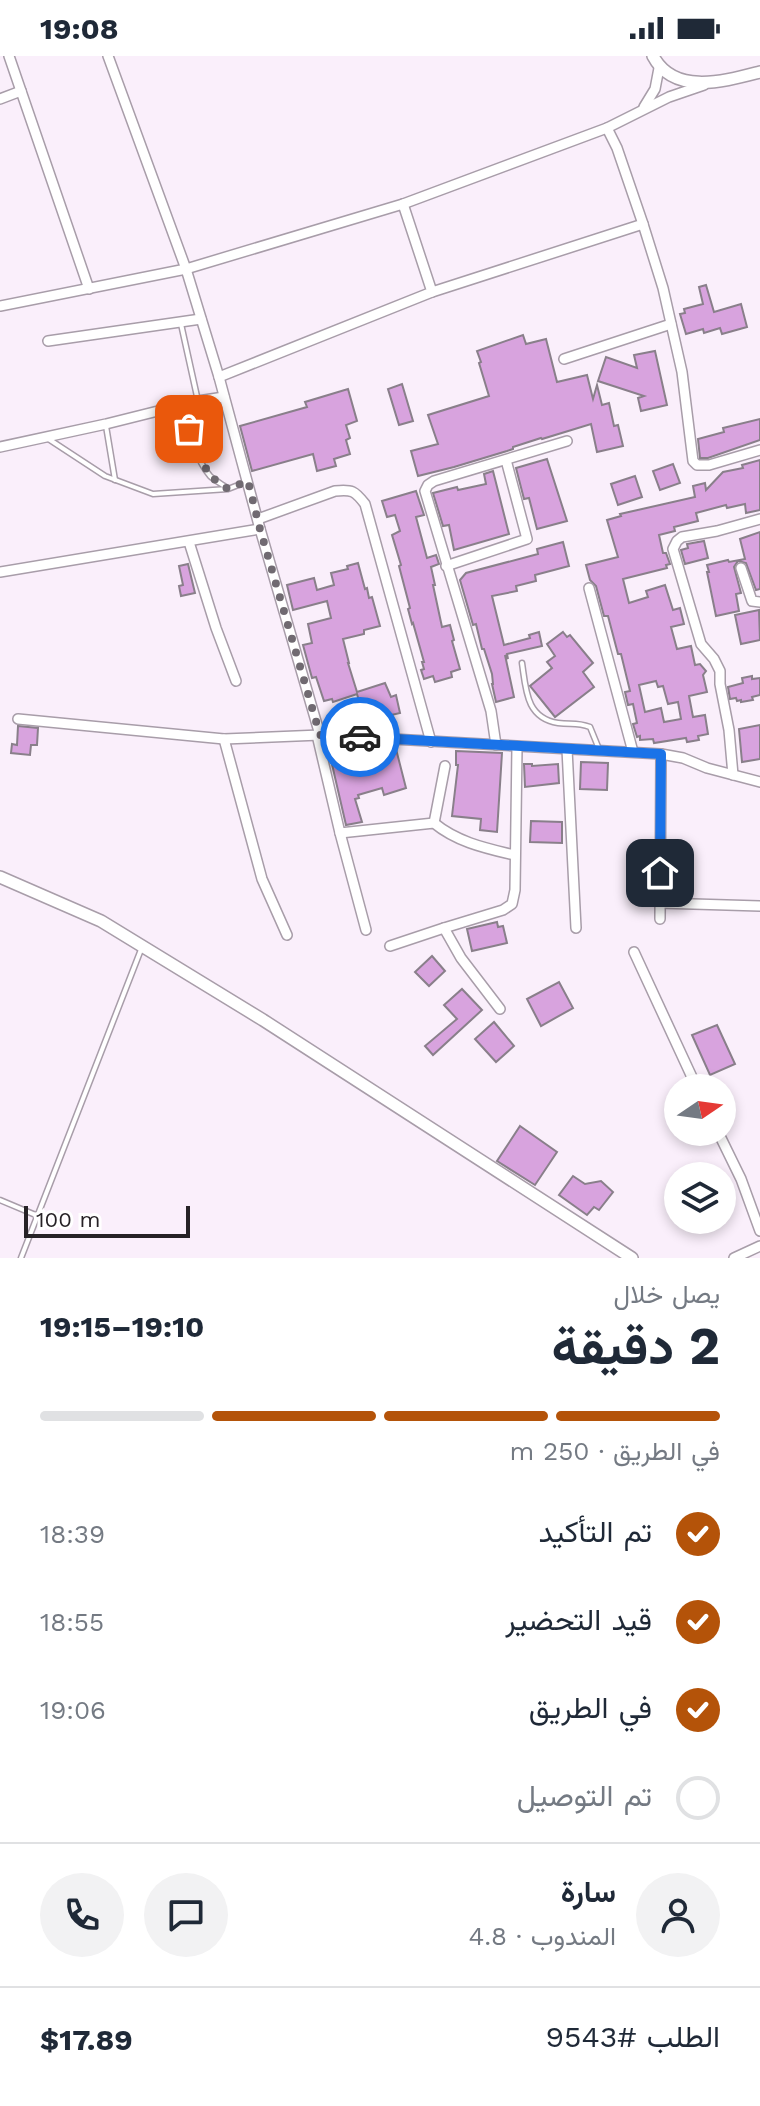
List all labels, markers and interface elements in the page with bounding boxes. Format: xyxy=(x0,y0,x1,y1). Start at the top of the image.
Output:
text: 19:08 xyxy=(40,11,119,46)
pin xyxy=(155,395,223,463)
icon: bag xyxy=(167,407,211,451)
courier xyxy=(320,697,400,777)
icon: car xyxy=(338,715,382,759)
pin xyxy=(626,839,694,907)
icon: home xyxy=(638,851,682,895)
north arrow xyxy=(664,1074,736,1146)
map controls xyxy=(664,1074,736,1234)
button: layers xyxy=(664,1162,736,1234)
scale bar xyxy=(24,1202,190,1238)
text: 100 m xyxy=(36,1207,100,1232)
text: يصل خلال xyxy=(614,1279,720,1309)
text: 19:10–19:15 xyxy=(40,1309,204,1344)
text: 2 دقيقة xyxy=(552,1316,720,1377)
text: في الطريق · 250 m xyxy=(509,1436,720,1466)
icon: check xyxy=(676,1512,720,1556)
text: تم التأكيد xyxy=(538,1514,652,1549)
text: 18:39 xyxy=(40,1519,105,1549)
icon: check xyxy=(676,1600,720,1644)
text: قيد التحضير xyxy=(505,1602,652,1637)
text: 18:55 xyxy=(40,1607,104,1637)
icon: check xyxy=(676,1688,720,1732)
text: في الطريق xyxy=(529,1690,652,1725)
text: 19:06 xyxy=(40,1695,106,1725)
text: تم التوصيل xyxy=(517,1778,652,1813)
button: phone xyxy=(40,1873,124,1957)
button: chat xyxy=(144,1873,228,1957)
button: person xyxy=(636,1873,720,1957)
text: سارة xyxy=(561,1874,616,1909)
text: المندوب · 4.8 xyxy=(469,1921,616,1951)
text: الطلب #9543 xyxy=(546,2019,720,2054)
text: $17.89 xyxy=(40,2022,133,2057)

